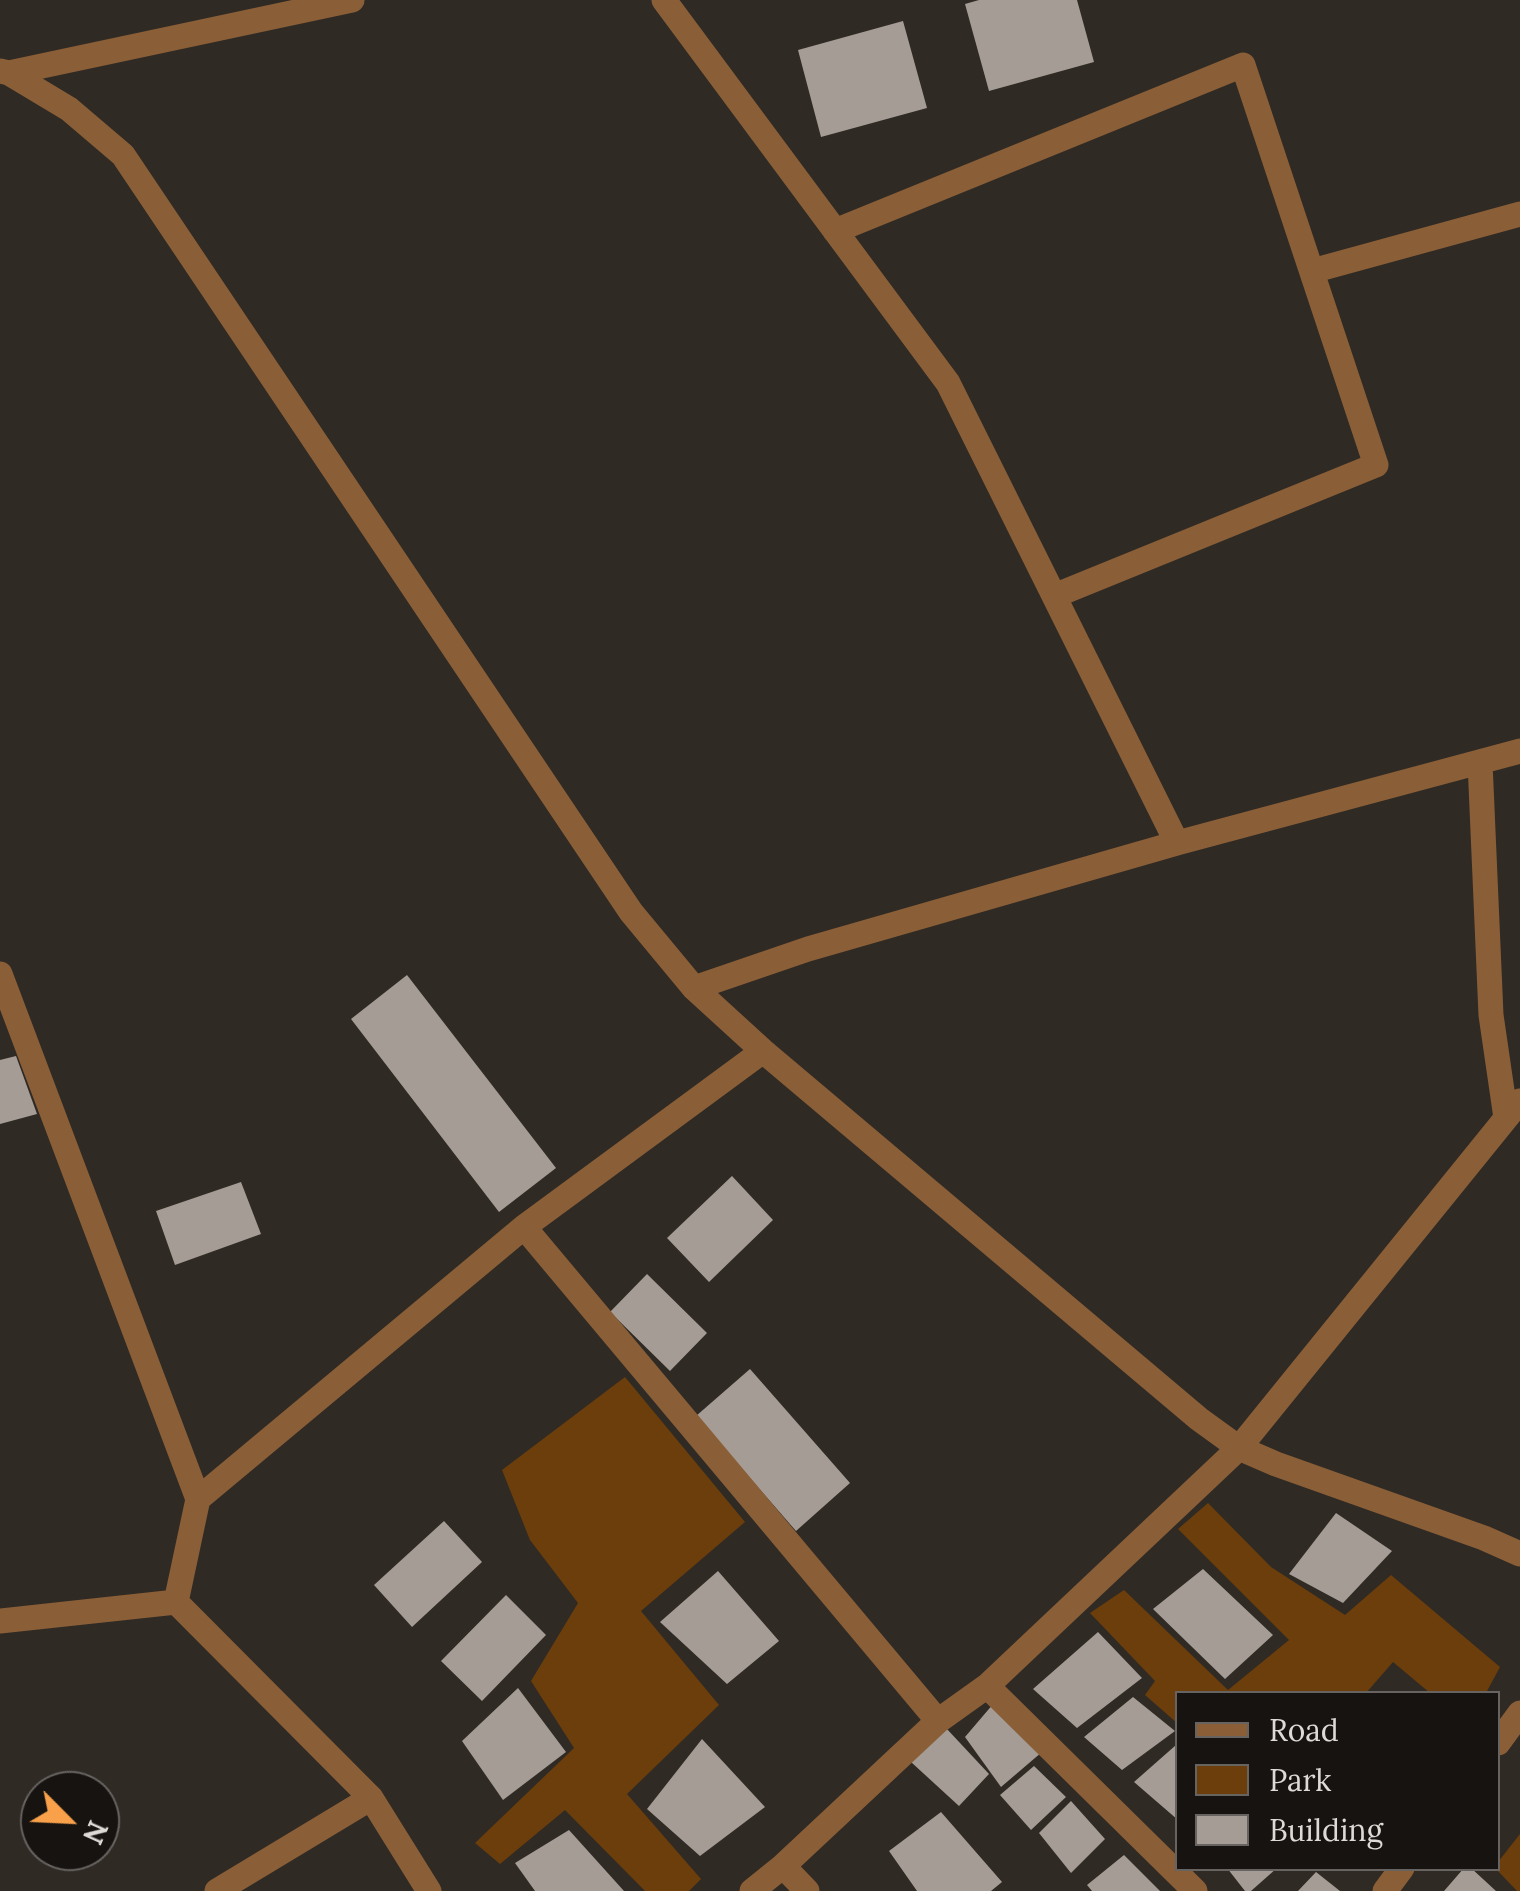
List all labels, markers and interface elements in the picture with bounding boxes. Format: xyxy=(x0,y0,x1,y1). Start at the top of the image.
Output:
legend xyxy=(1175,1691,1500,1871)
text: Road xyxy=(1269,1711,1339,1749)
text: Park xyxy=(1269,1761,1331,1799)
north arrow xyxy=(20,1771,120,1871)
text: Building xyxy=(1269,1811,1383,1849)
text: N xyxy=(75,1815,116,1850)

